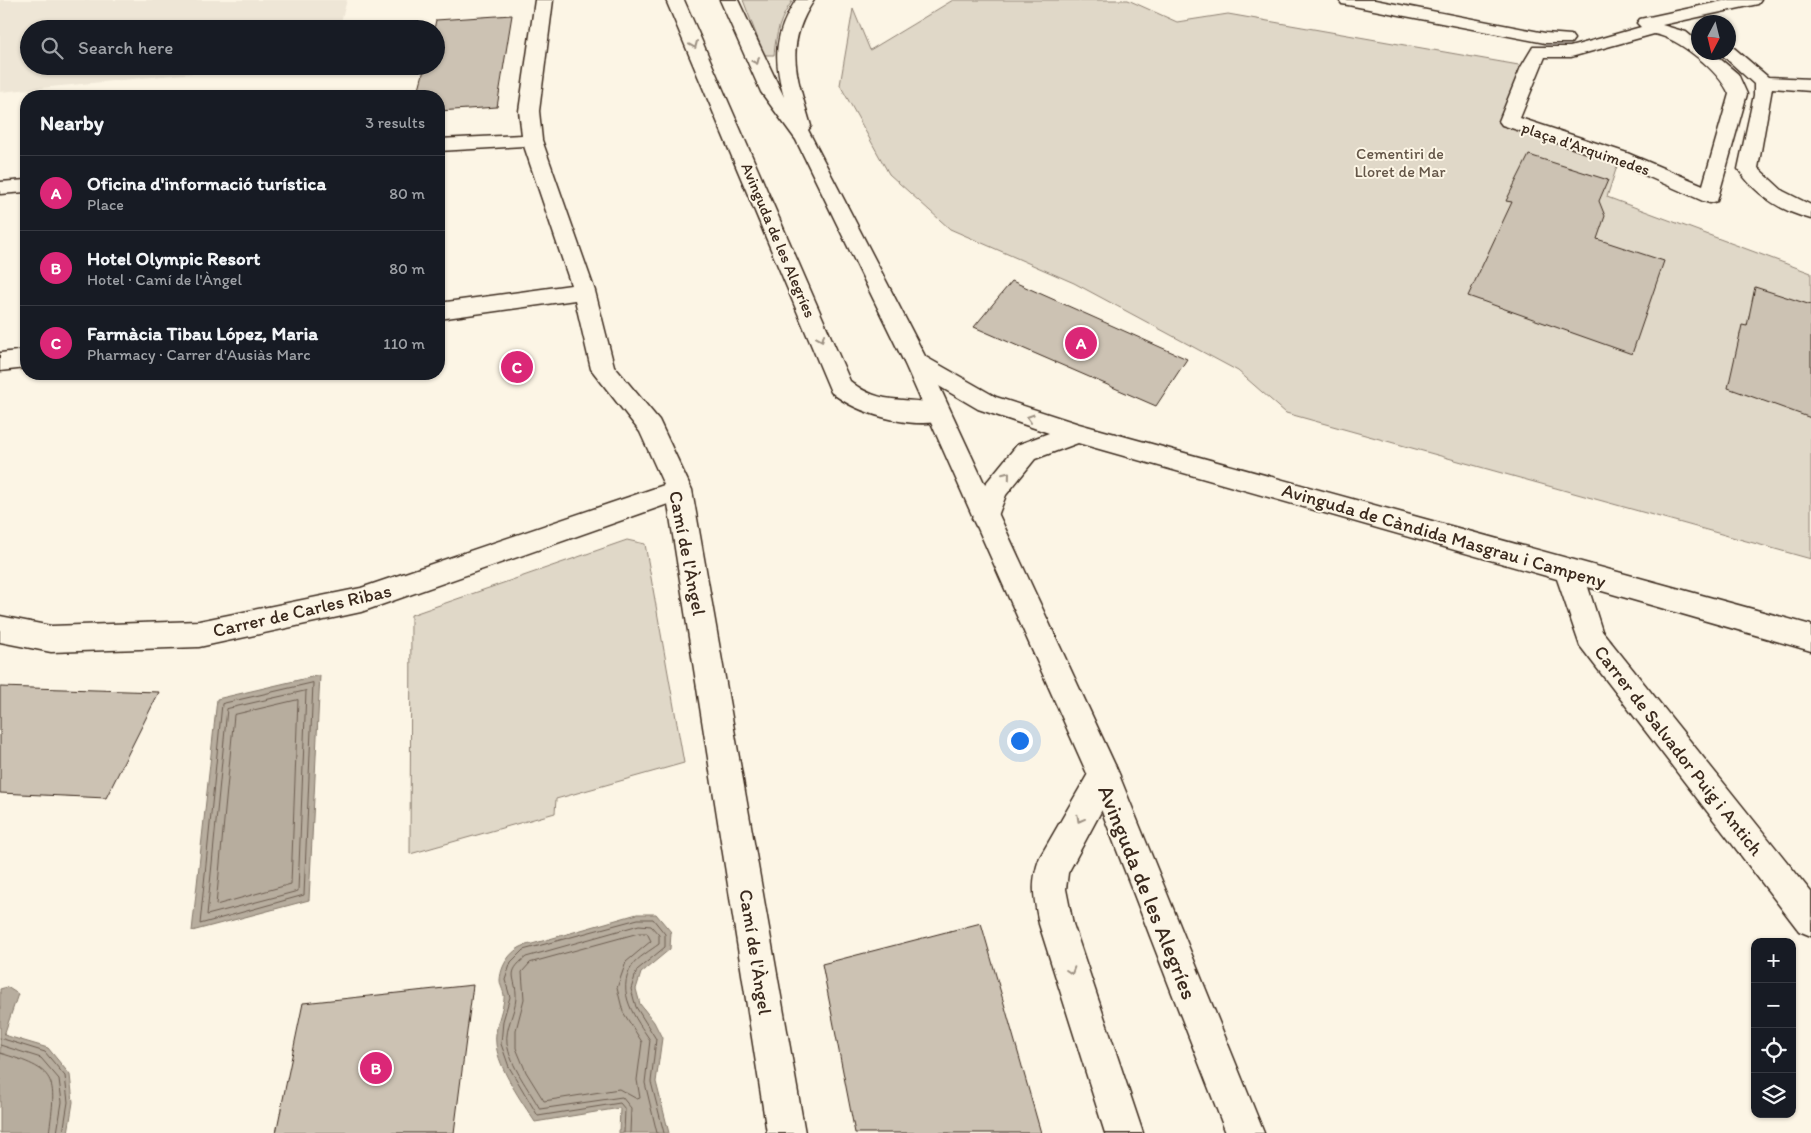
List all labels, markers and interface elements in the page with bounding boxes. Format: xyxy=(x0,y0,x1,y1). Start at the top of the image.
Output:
north arrow xyxy=(1691,15,1736,60)
search box xyxy=(20,20,445,75)
icon: search xyxy=(38,34,66,62)
text: Search here xyxy=(78,36,173,59)
one-way arrow xyxy=(688,40,699,49)
one-way arrow xyxy=(750,56,761,65)
text: Nearby xyxy=(40,110,104,135)
text: 3 results xyxy=(365,113,425,132)
street label: plaça d'Arquimedes xyxy=(1519,118,1652,179)
park label: Cementiri de Lloret de Mar xyxy=(1354,144,1446,181)
street label: Avinguda de les Alegríes xyxy=(737,160,820,320)
text: Oficina d'informació turística xyxy=(87,172,326,195)
text: A xyxy=(51,184,61,203)
text: 80 m xyxy=(389,184,425,203)
text: Place xyxy=(87,195,124,214)
text: Hotel Olympic Resort xyxy=(87,247,260,270)
text: B xyxy=(51,259,61,278)
text: 80 m xyxy=(389,259,425,278)
text: Hotel · Camí de l'Àngel xyxy=(87,270,242,289)
text: Farmàcia Tibau López, Maria xyxy=(87,322,318,345)
pin: A xyxy=(1065,324,1097,362)
one-way arrow xyxy=(815,333,825,342)
text: C xyxy=(51,334,61,353)
text: 110 m xyxy=(383,334,425,353)
text: Pharmacy · Carrer d'Ausiàs Marc xyxy=(87,345,310,364)
pin: C xyxy=(501,348,533,386)
one-way arrow xyxy=(1027,414,1035,424)
one-way arrow xyxy=(1002,472,1010,481)
street label: Avinguda de Càndida Masgrau i Campeny xyxy=(1279,478,1609,593)
street label: Camí de l'Àngel xyxy=(664,489,711,618)
street label: Carrer de Carles Ribas xyxy=(211,579,394,642)
street label: Carrer de Salvador Puig i Antich xyxy=(1589,641,1768,861)
your location xyxy=(1007,728,1033,754)
street label: Avinguda de les Alegríes xyxy=(1092,781,1203,1003)
one-way arrow xyxy=(1076,813,1086,822)
street label: Camí de l'Àngel xyxy=(734,888,777,1017)
map controls xyxy=(1751,938,1796,1118)
button: + xyxy=(1751,938,1796,983)
one-way arrow xyxy=(1066,966,1076,974)
button: − xyxy=(1751,983,1796,1028)
button: locate xyxy=(1751,1028,1796,1073)
pin: B xyxy=(360,1049,392,1087)
button: layers xyxy=(1751,1073,1796,1118)

